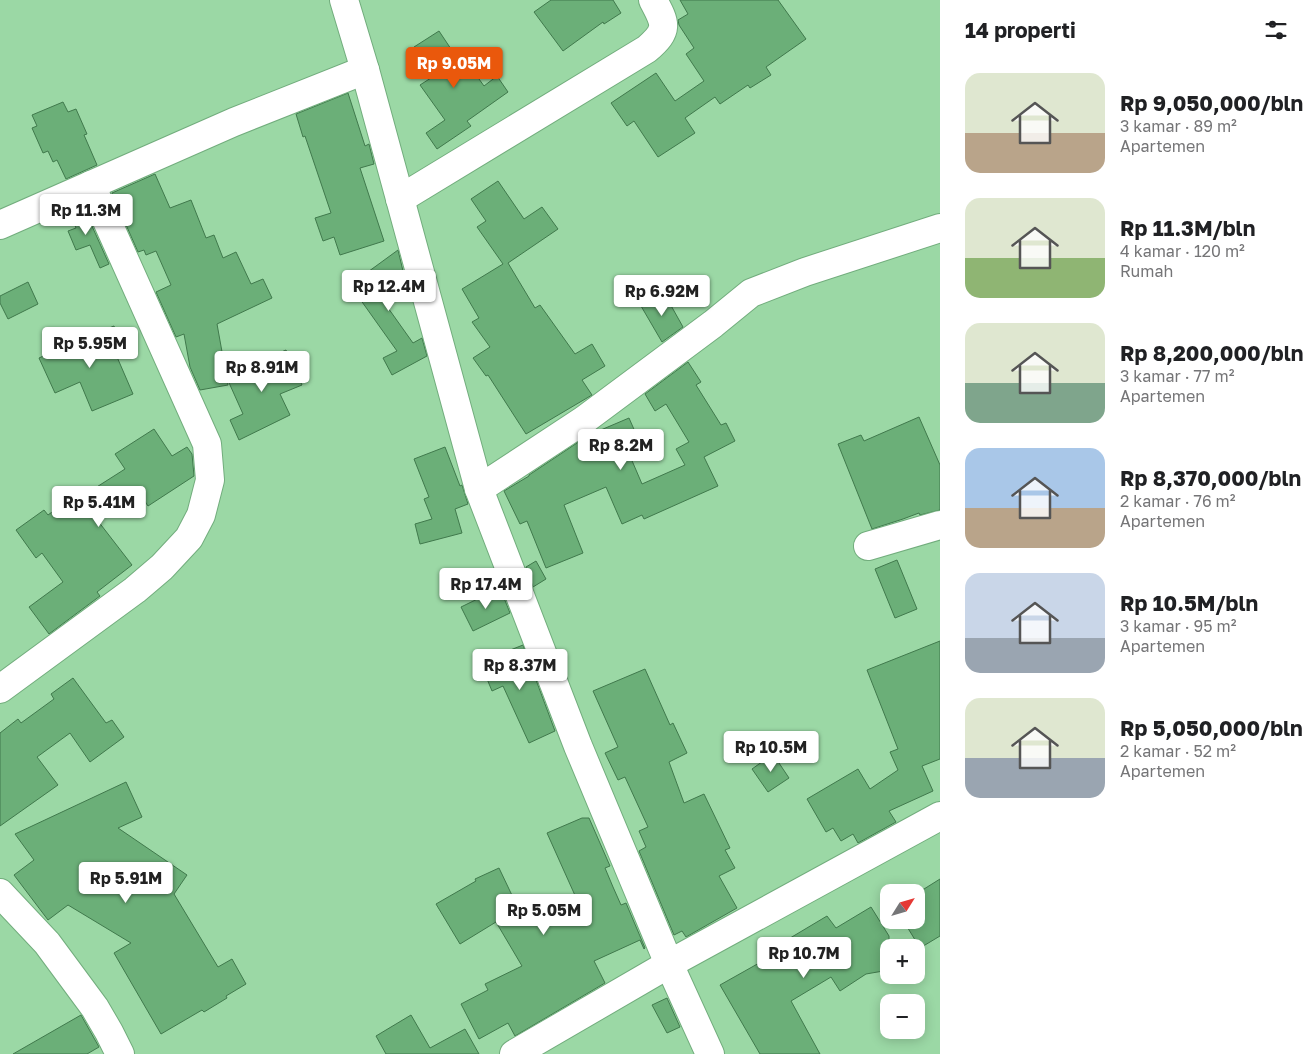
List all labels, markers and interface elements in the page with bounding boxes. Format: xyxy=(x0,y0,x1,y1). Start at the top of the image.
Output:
icon: filters xyxy=(1262,16,1290,44)
text: 14 properti xyxy=(965,17,1076,43)
pin: Rp 9.05M xyxy=(402,46,506,89)
text: Rp 9.05M xyxy=(417,53,491,73)
text: Rp 9,050,000/bln xyxy=(1120,90,1303,116)
icon: home xyxy=(1005,93,1065,153)
text: 3 kamar · 89 m² xyxy=(1120,116,1237,136)
text: Apartemen xyxy=(1120,136,1205,156)
pin: Rp 11.3M xyxy=(34,194,138,236)
text: Rp 11.3M xyxy=(51,200,121,220)
text: Rp 11.3M/bln xyxy=(1120,215,1255,241)
icon: home xyxy=(1005,218,1065,278)
text: 4 kamar · 120 m² xyxy=(1120,241,1245,261)
text: Rumah xyxy=(1120,261,1173,281)
pin: Rp 12.4M xyxy=(337,270,441,312)
pin: Rp 6.92M xyxy=(610,274,714,317)
text: Rp 12.4M xyxy=(353,276,425,296)
text: Rp 6.92M xyxy=(625,281,699,301)
pin: Rp 5.95M xyxy=(38,326,142,369)
text: Rp 5.95M xyxy=(53,333,127,353)
text: Rp 8,200,000/bln xyxy=(1120,340,1303,366)
icon: home xyxy=(1005,343,1065,403)
pin: Rp 8.91M xyxy=(210,350,314,393)
text: Rp 8.91M xyxy=(226,357,298,377)
text: 3 kamar · 77 m² xyxy=(1120,366,1234,386)
text: Apartemen xyxy=(1120,386,1205,406)
pin: Rp 8.2M xyxy=(575,428,667,471)
text: Rp 8.2M xyxy=(589,435,653,455)
text: Rp 8,370,000/bln xyxy=(1120,465,1301,491)
icon: home xyxy=(1005,468,1065,528)
pin: Rp 5.41M xyxy=(47,486,151,528)
text: 2 kamar · 76 m² xyxy=(1120,491,1236,511)
text: Rp 5.41M xyxy=(63,492,135,512)
text: Apartemen xyxy=(1120,511,1205,531)
pin: Rp 17.4M xyxy=(434,568,538,610)
text: Rp 17.4M xyxy=(450,574,522,594)
text: Rp 10.5M/bln xyxy=(1120,590,1258,616)
icon: home xyxy=(1005,593,1065,653)
text: 3 kamar · 95 m² xyxy=(1120,616,1236,636)
text: Apartemen xyxy=(1120,636,1205,656)
pin: Rp 8.37M xyxy=(468,648,572,691)
text: Rp 8.37M xyxy=(483,655,557,675)
text: Rp 5,050,000/bln xyxy=(1120,715,1303,741)
icon: home xyxy=(1005,718,1065,778)
pin: Rp 10.5M xyxy=(719,730,823,773)
text: Rp 10.5M xyxy=(735,737,807,757)
text: 2 kamar · 52 m² xyxy=(1120,741,1236,761)
text: Apartemen xyxy=(1120,761,1205,781)
pin: Rp 5.91M xyxy=(74,862,178,904)
text: Rp 5.91M xyxy=(90,868,162,888)
north arrow xyxy=(880,884,925,929)
map controls xyxy=(880,884,925,1039)
pin: Rp 5.05M xyxy=(492,894,596,936)
text: Rp 5.05M xyxy=(507,900,581,920)
pin: Rp 10.7M xyxy=(752,936,856,979)
button: + xyxy=(880,939,925,984)
text: Rp 10.7M xyxy=(768,943,840,963)
button: − xyxy=(880,994,925,1039)

